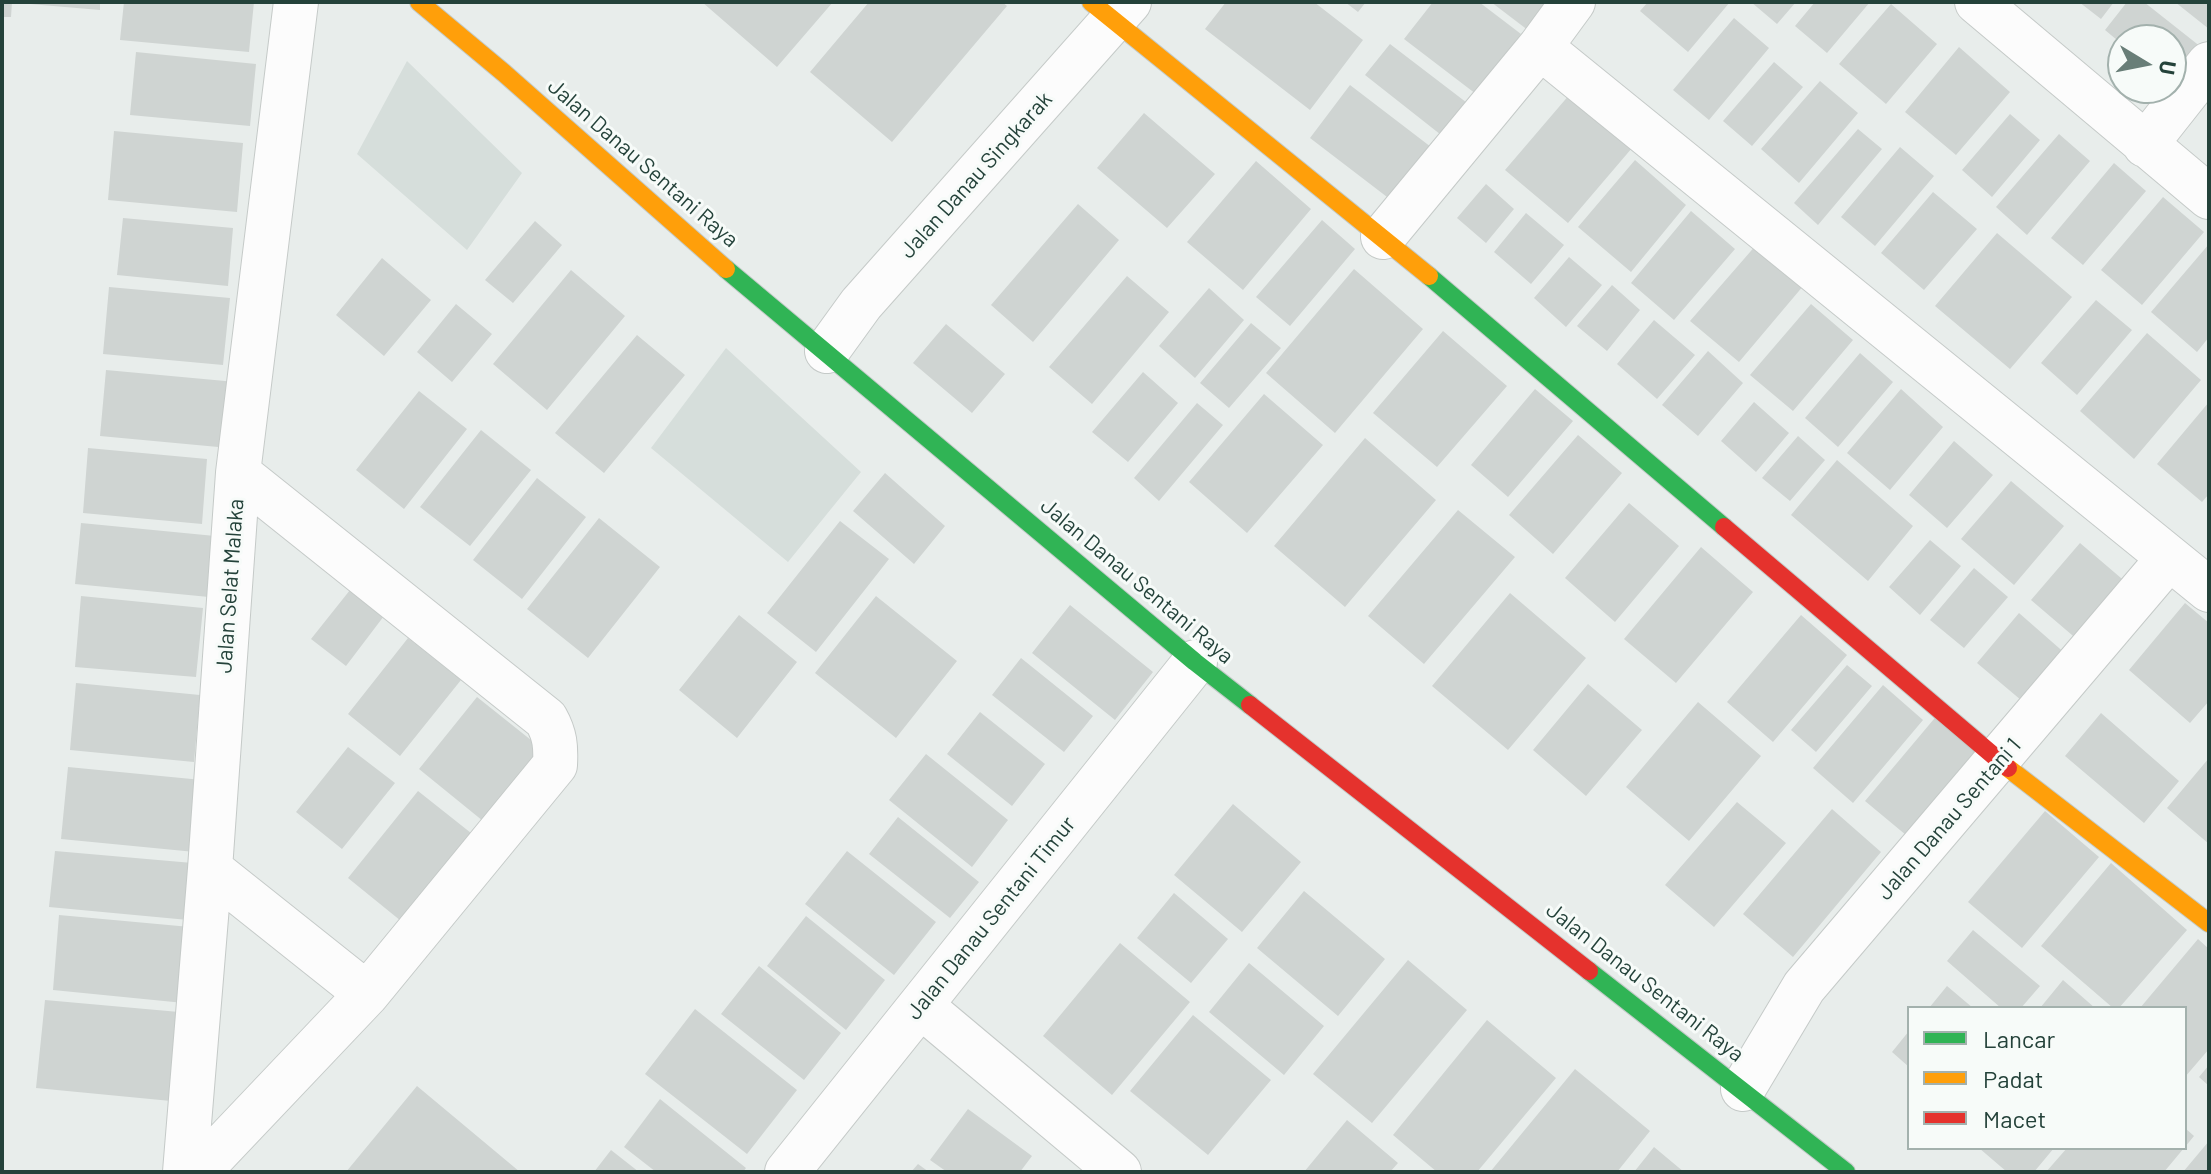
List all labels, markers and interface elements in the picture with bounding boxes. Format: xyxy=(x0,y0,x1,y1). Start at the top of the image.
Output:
north arrow xyxy=(2107,24,2187,104)
text: U xyxy=(2155,59,2183,77)
street label: Jalan Danau Sentani Raya xyxy=(542,73,744,253)
street label: Jalan Danau Singkarak xyxy=(894,86,1058,264)
street label: Jalan Danau Sentani Raya xyxy=(1035,493,1239,669)
street label: Jalan Selat Malaka xyxy=(211,498,249,674)
street label: Jalan Danau Sentani 1 xyxy=(1872,733,2026,905)
street label: Jalan Danau Sentani Timur xyxy=(901,811,1081,1025)
street label: Jalan Danau Sentani Raya xyxy=(1541,897,1749,1067)
legend xyxy=(1907,1006,2187,1150)
text: Lancar xyxy=(1983,1024,2055,1053)
text: Padat xyxy=(1983,1064,2043,1093)
text: Macet xyxy=(1983,1104,2046,1133)

